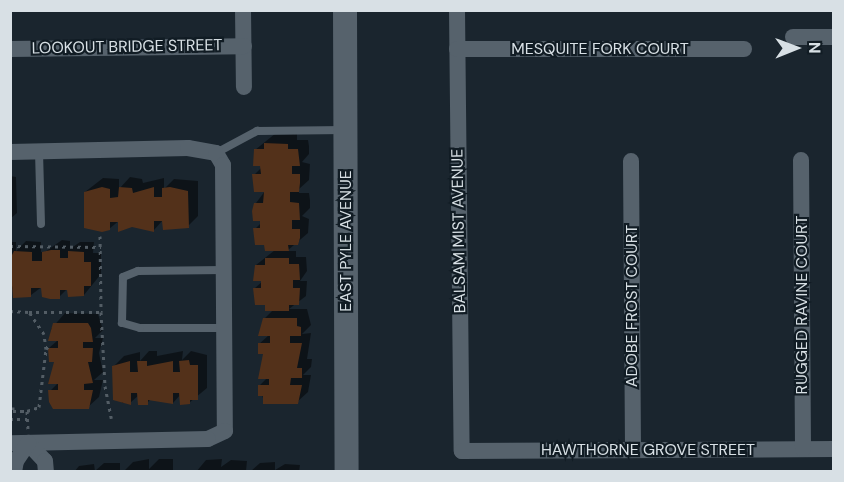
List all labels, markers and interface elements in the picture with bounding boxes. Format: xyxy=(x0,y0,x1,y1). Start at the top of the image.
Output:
north arrow xyxy=(766,18,826,78)
street label: LOOKOUT BRIDGE STREET xyxy=(31,36,223,58)
street label: MESQUITE FORK COURT xyxy=(511,39,689,59)
text: N xyxy=(804,42,825,54)
street label: BALSAM MIST AVENUE xyxy=(448,149,470,313)
street label: EAST PYLE AVENUE xyxy=(336,170,356,312)
street label: RUGGED RAVINE COURT xyxy=(792,216,812,394)
street label: ADOBE FROST COURT xyxy=(622,225,642,387)
street label: HAWTHORNE GROVE STREET xyxy=(541,440,755,460)

